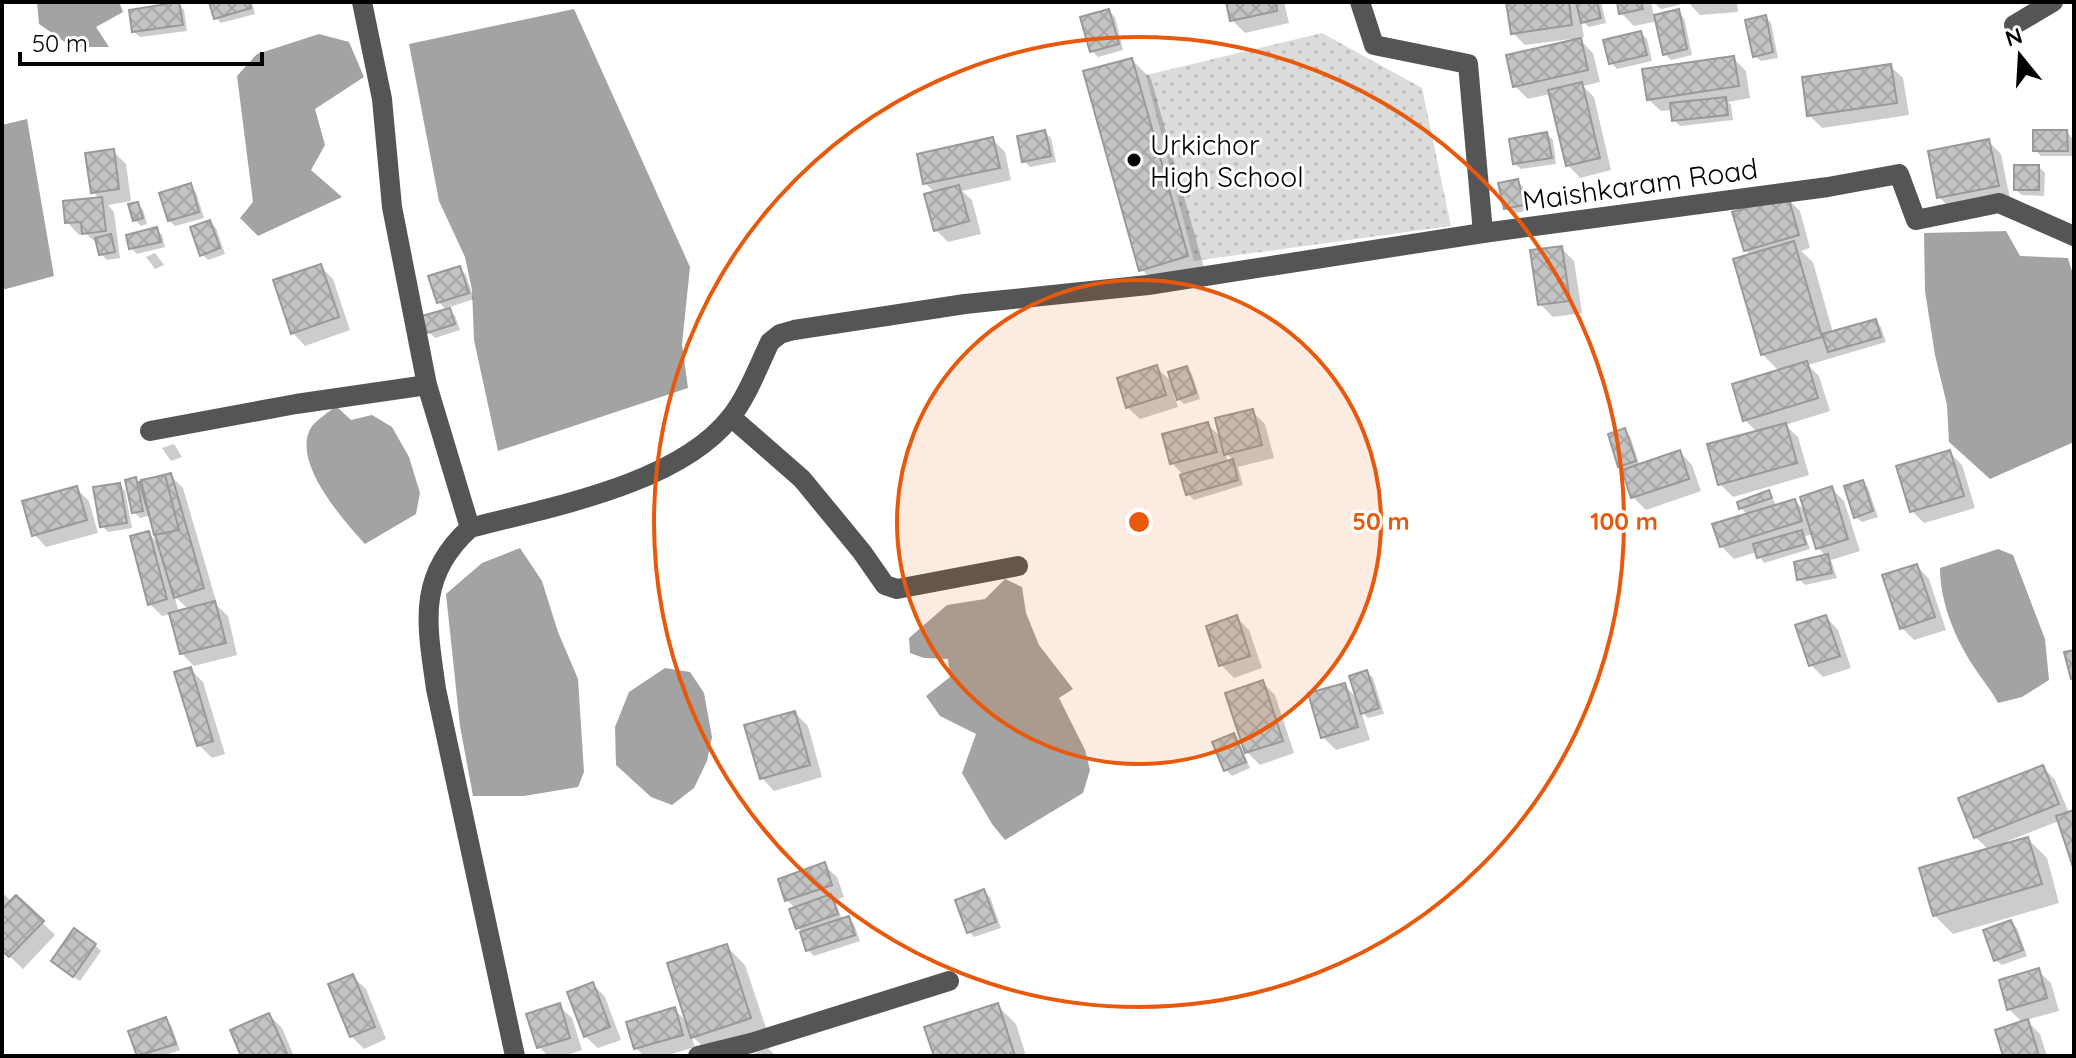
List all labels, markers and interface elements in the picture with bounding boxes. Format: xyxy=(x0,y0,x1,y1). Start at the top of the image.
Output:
scale bar xyxy=(20,16,262,66)
north arrow xyxy=(1980,16,2060,96)
text: N xyxy=(2002,21,2026,53)
text: 50 m xyxy=(32,28,88,58)
place label: Urkichor High School xyxy=(1150,127,1304,194)
street label: Maishkaram Road xyxy=(1520,150,1760,218)
marker: Urkichor High School xyxy=(1125,151,1143,169)
text: 50 m xyxy=(1352,506,1410,536)
text: 100 m xyxy=(1590,506,1658,536)
centre of rings xyxy=(1125,508,1153,536)

